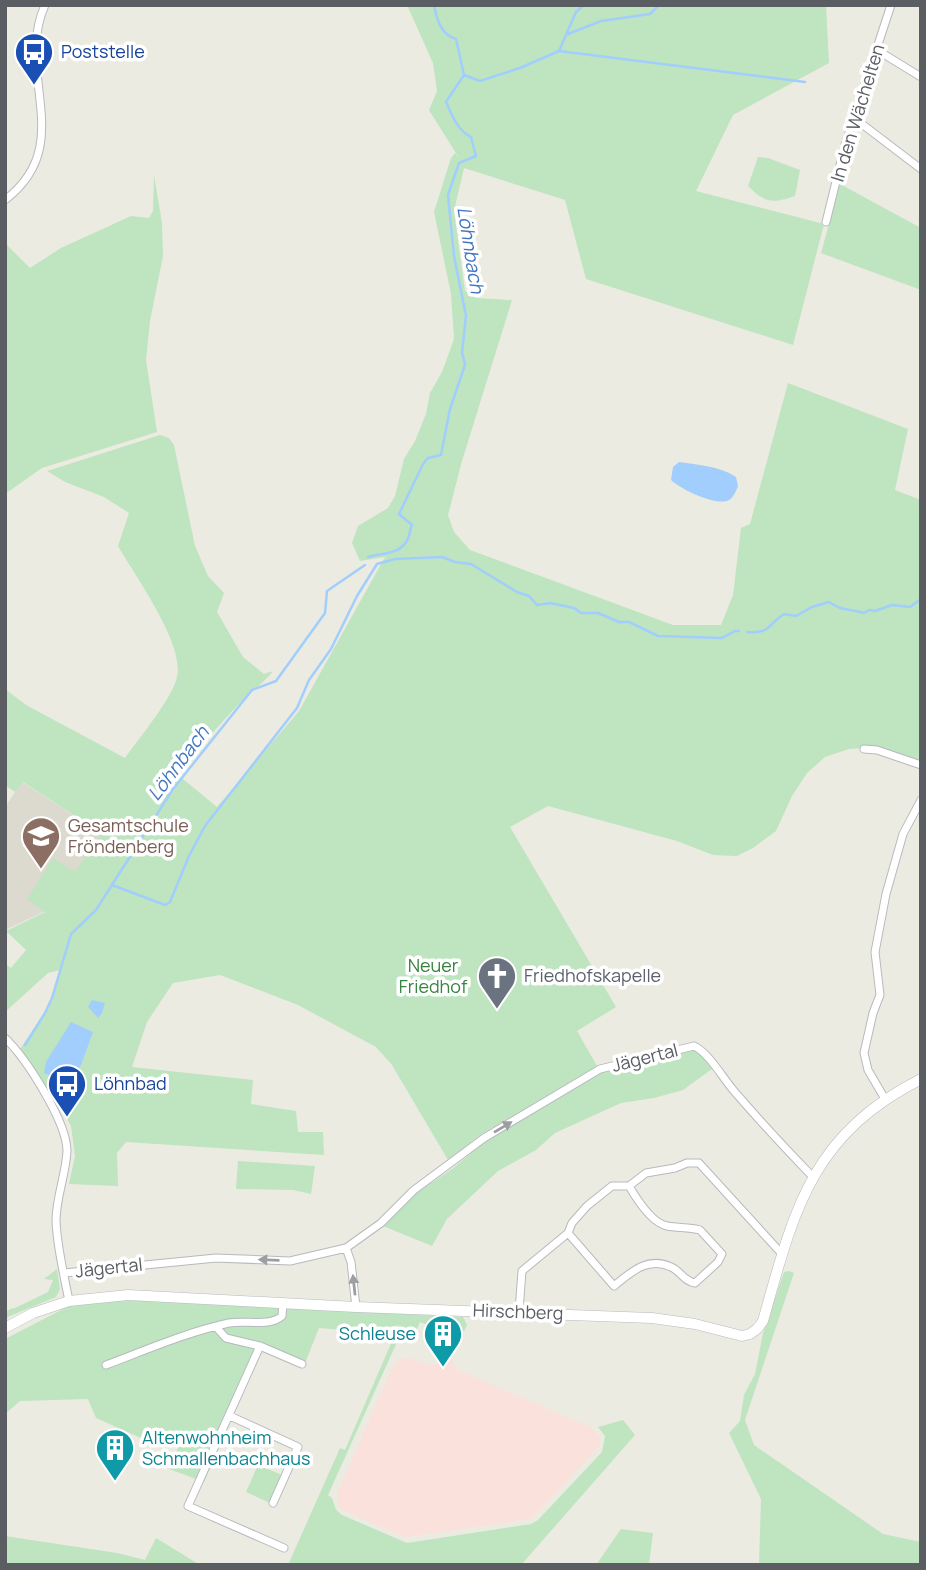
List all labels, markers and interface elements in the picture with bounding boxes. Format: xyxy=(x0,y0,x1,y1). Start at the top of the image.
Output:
bus stop icon: Poststelle xyxy=(13,31,55,86)
place label: Poststelle xyxy=(61,39,145,63)
street label: In den Wächelten xyxy=(825,41,889,185)
water label: Löhnbach xyxy=(451,205,491,296)
water label: Löhnbach xyxy=(141,720,215,806)
place label: Gesamtschule Fröndenberg xyxy=(68,813,189,858)
school or university icon: Gesamtschule Fröndenberg xyxy=(20,815,62,870)
park label: Neuer Friedhof xyxy=(399,953,468,998)
church icon: Friedhofskapelle xyxy=(476,955,518,1010)
place label: Friedhofskapelle xyxy=(524,963,661,987)
street label: Jägertal xyxy=(609,1037,680,1077)
bus stop icon: Löhnbad xyxy=(46,1063,88,1118)
place label: Löhnbad xyxy=(94,1071,167,1095)
one-way arrow xyxy=(493,1120,512,1133)
street label: Jägertal xyxy=(74,1252,144,1282)
one-way arrow xyxy=(258,1255,280,1266)
one-way arrow xyxy=(348,1273,359,1295)
street label: Hirschberg xyxy=(472,1297,564,1325)
building icon: Schleuse xyxy=(422,1313,464,1368)
place label: Schleuse xyxy=(339,1321,416,1345)
place label: Altenwohnheim Schmallenbachhaus xyxy=(142,1425,311,1470)
building icon: Altenwohnheim Schmallenbachhaus xyxy=(94,1427,136,1482)

